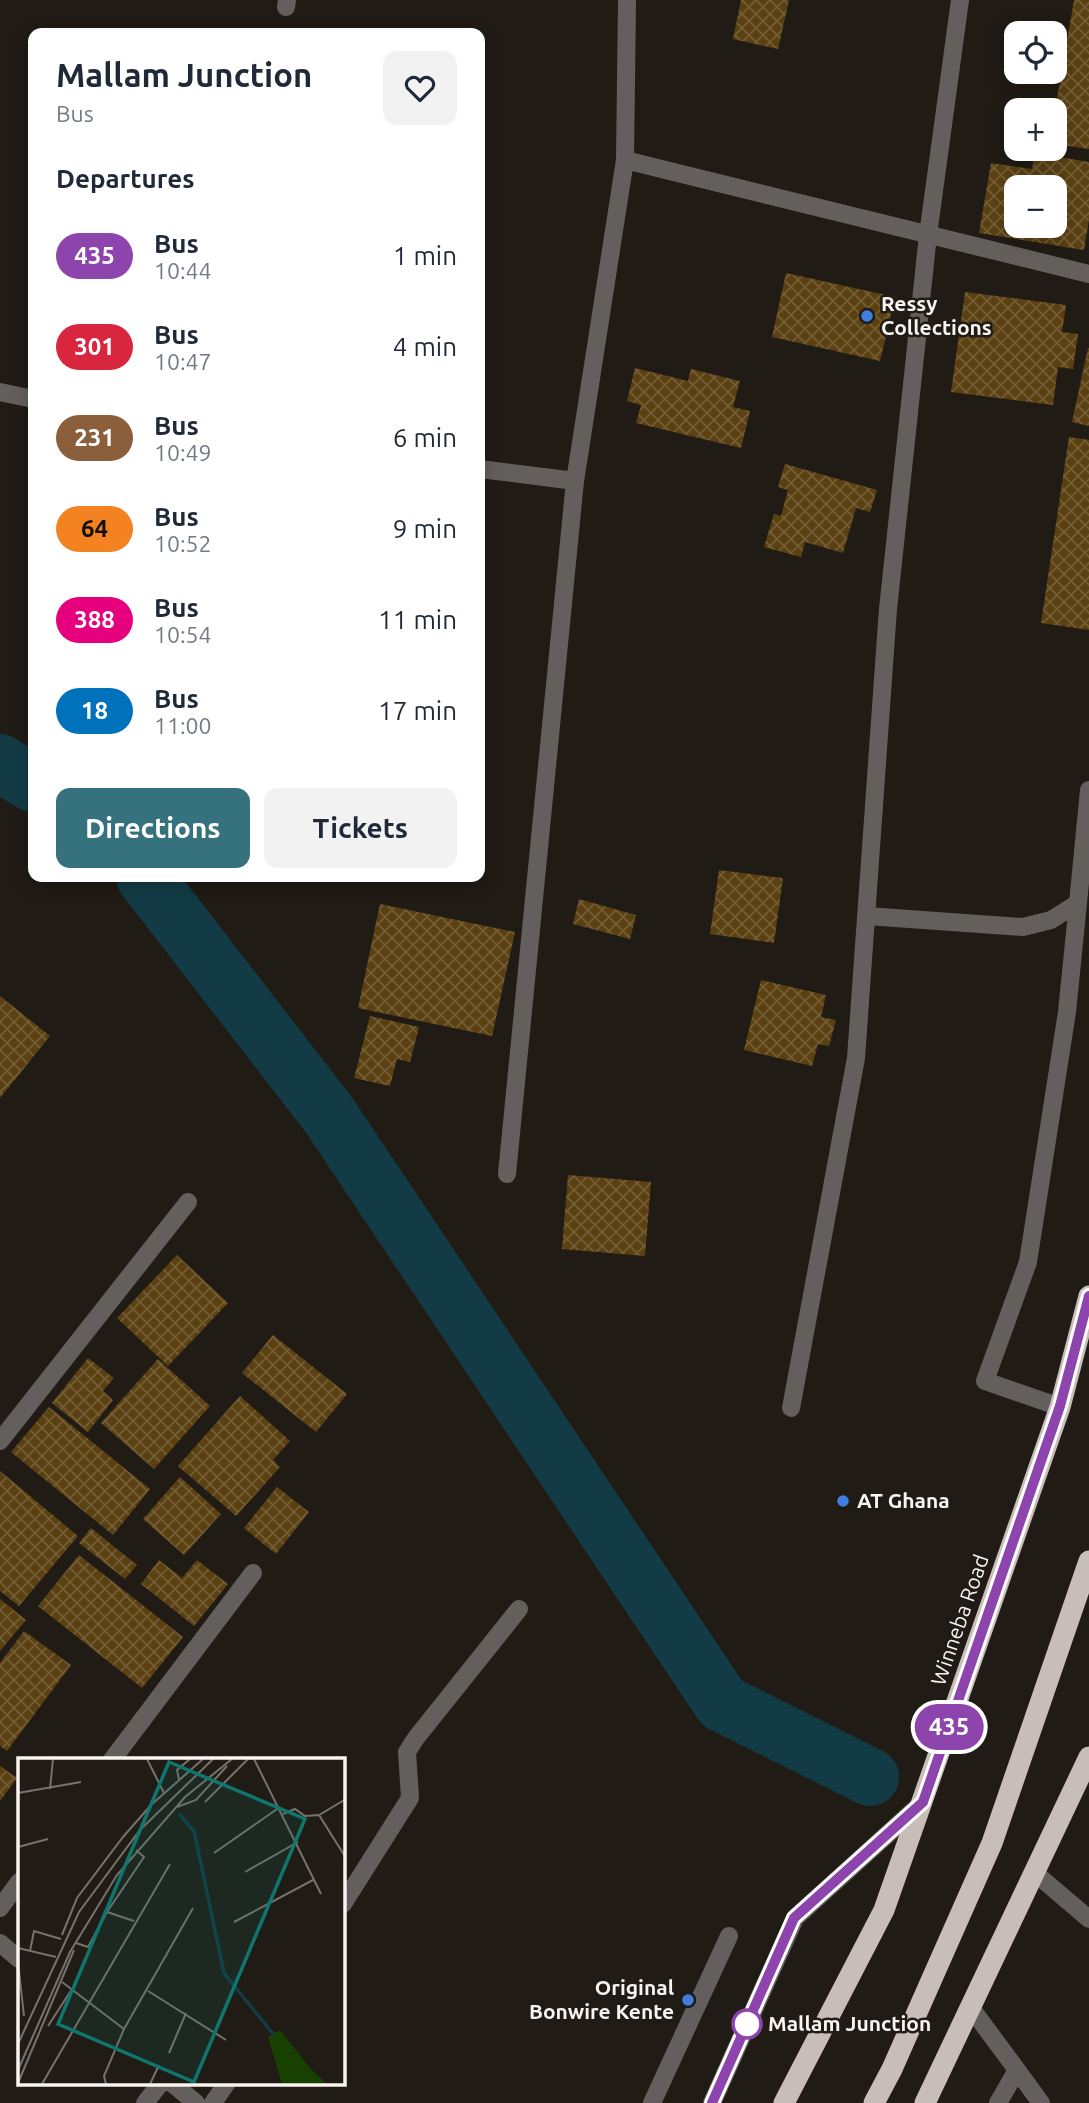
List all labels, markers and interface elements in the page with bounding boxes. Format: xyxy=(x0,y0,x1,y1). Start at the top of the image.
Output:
map controls xyxy=(1004,21,1067,238)
button: locate xyxy=(1004,21,1067,84)
button: heart xyxy=(383,51,457,125)
text: Mallam Junction xyxy=(56,56,312,93)
button: + xyxy=(1004,98,1067,161)
text: Bus xyxy=(56,101,94,126)
text: Departures xyxy=(56,164,194,193)
button: − xyxy=(1004,175,1067,238)
text: Bus xyxy=(154,229,199,258)
text: 1 min xyxy=(393,241,457,270)
text: 435 xyxy=(74,242,115,269)
text: 10:44 xyxy=(154,258,212,283)
place label: Ressy Collections xyxy=(881,291,992,339)
marker: Ressy Collections xyxy=(859,308,875,324)
text: Bus xyxy=(154,320,199,349)
text: 4 min xyxy=(393,332,457,361)
text: 301 xyxy=(74,333,115,360)
text: 10:47 xyxy=(154,349,212,374)
text: Bus xyxy=(154,411,199,440)
text: 6 min xyxy=(393,423,457,452)
text: 231 xyxy=(74,424,115,451)
text: 10:49 xyxy=(154,440,212,465)
text: Bus xyxy=(154,502,199,531)
text: 9 min xyxy=(393,514,457,543)
text: 64 xyxy=(81,515,108,542)
text: 10:52 xyxy=(154,531,212,556)
text: Bus xyxy=(154,593,199,622)
text: 11 min xyxy=(378,605,457,634)
text: 388 xyxy=(74,606,115,633)
text: 10:54 xyxy=(154,622,212,647)
text: Bus xyxy=(154,684,199,713)
text: 17 min xyxy=(378,696,457,725)
text: 18 xyxy=(81,697,108,724)
text: 11:00 xyxy=(154,713,212,738)
button: Directions xyxy=(56,788,250,868)
button: Tickets xyxy=(264,788,457,868)
place label: AT Ghana xyxy=(857,1488,950,1512)
marker: AT Ghana xyxy=(835,1493,851,1509)
street label: Winneba Road xyxy=(925,1551,993,1688)
line badge: 435 xyxy=(909,1704,989,1750)
text: 435 xyxy=(929,1713,969,1740)
inset map xyxy=(18,1758,345,2086)
place label: Original Bonwire Kente xyxy=(529,1975,674,2023)
marker: Original Bonwire Kente xyxy=(680,1992,696,2008)
marker: Mallam Junction xyxy=(732,2009,762,2039)
place label: Mallam Junction xyxy=(768,2011,931,2035)

